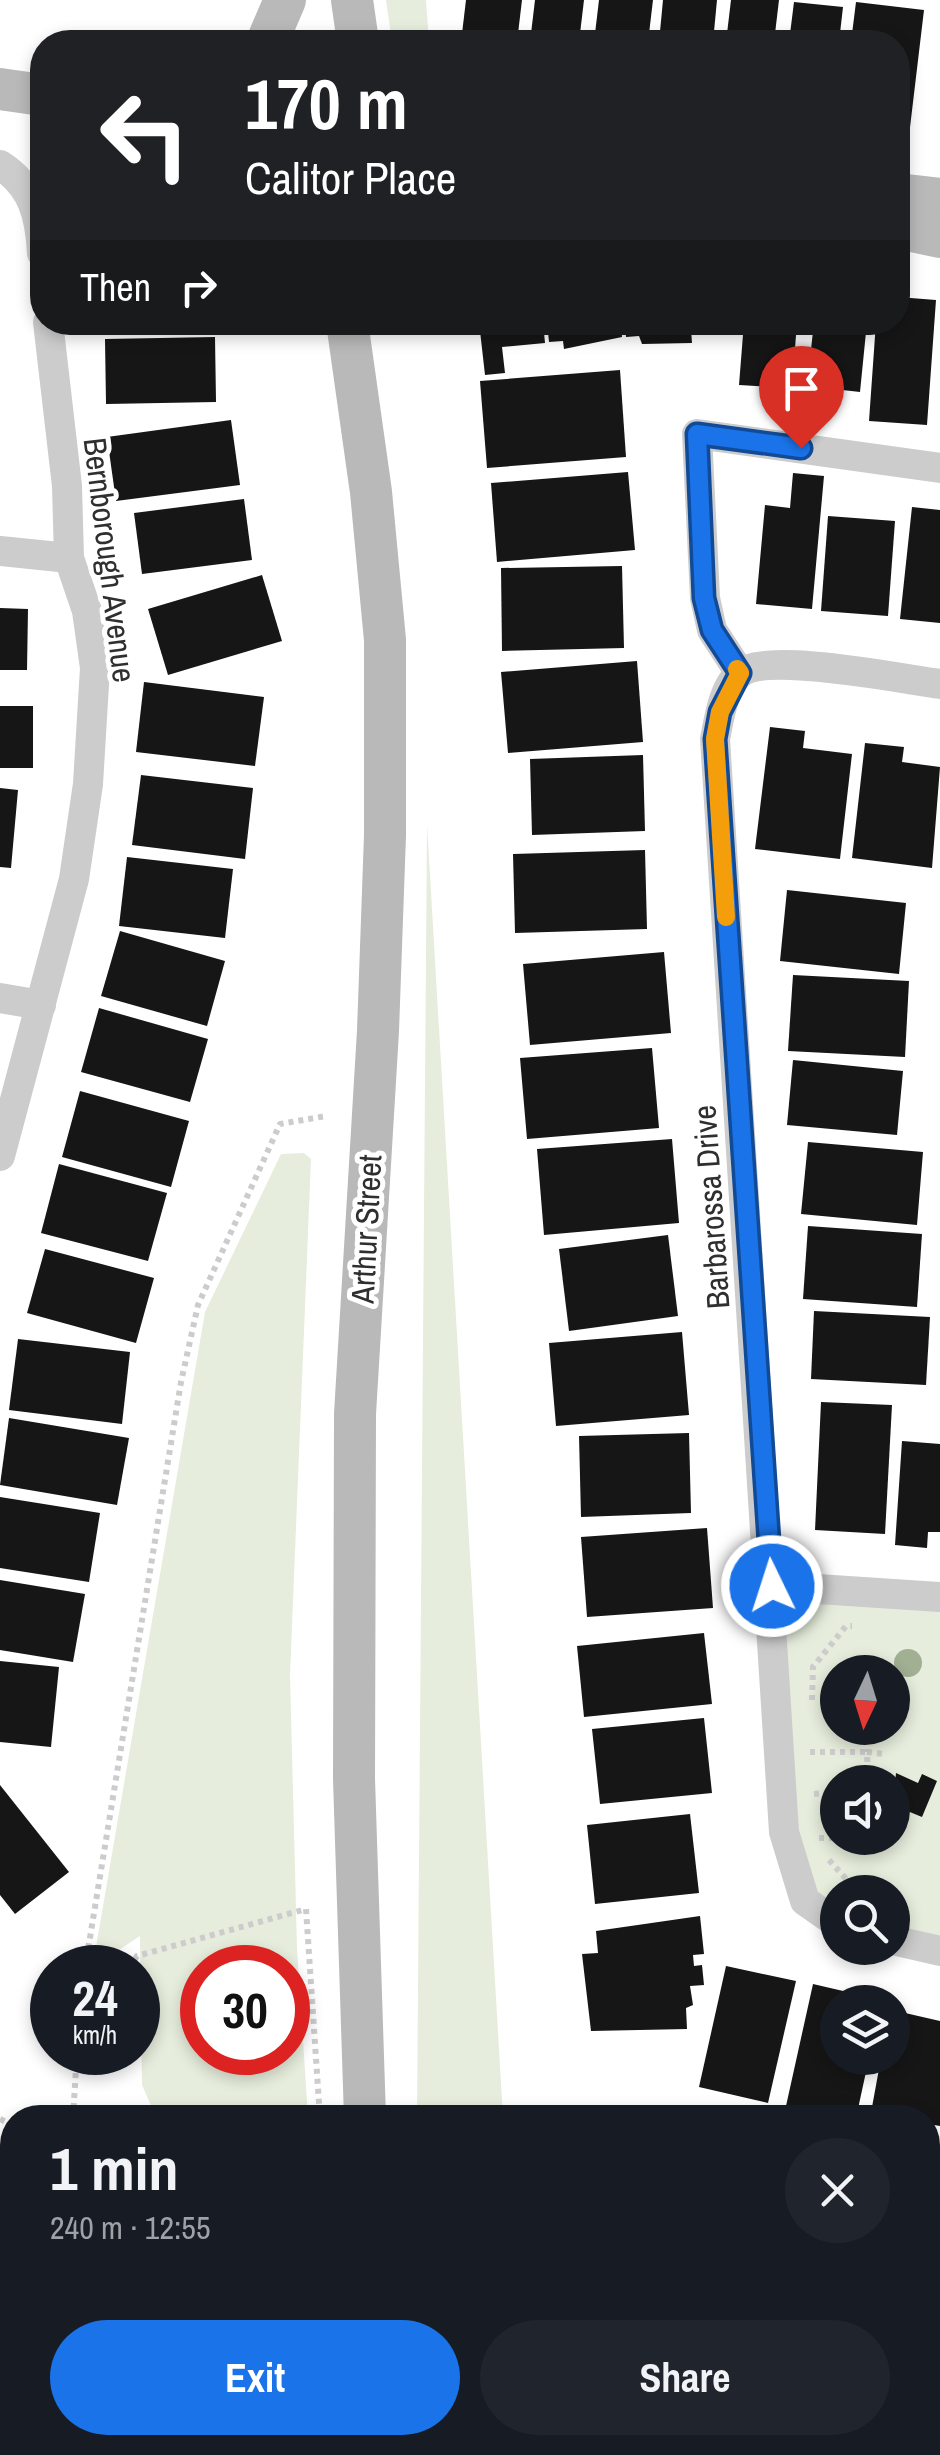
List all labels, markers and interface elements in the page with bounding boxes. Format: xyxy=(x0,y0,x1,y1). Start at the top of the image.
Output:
text: 170 m xyxy=(245,57,408,151)
icon: left xyxy=(80,70,210,200)
text: Calitor Place xyxy=(245,147,456,208)
icon: right xyxy=(171,260,226,315)
text: Then xyxy=(80,262,151,313)
pin xyxy=(759,346,844,449)
icon: arrive xyxy=(774,361,829,416)
street label: Bernborough Avenue xyxy=(74,435,146,685)
street label: Barbarossa Drive xyxy=(682,1104,740,1310)
street label: Arthur Street xyxy=(341,1154,391,1305)
position arrow xyxy=(720,1534,824,1638)
north arrow xyxy=(820,1655,910,1745)
map controls xyxy=(820,1655,910,2075)
button: sound xyxy=(820,1765,910,1855)
button: search xyxy=(820,1875,910,1965)
speed limit sign: 30 xyxy=(180,1945,310,2075)
text: 24 xyxy=(72,1964,118,2032)
button: layers xyxy=(820,1985,910,2075)
text: km/h xyxy=(73,2018,117,2052)
text: 1 min xyxy=(50,2128,179,2209)
button: close xyxy=(785,2138,890,2243)
text: 240 m · 12:55 xyxy=(50,2206,210,2249)
button: Exit xyxy=(50,2320,460,2435)
button: Share xyxy=(480,2320,890,2435)

